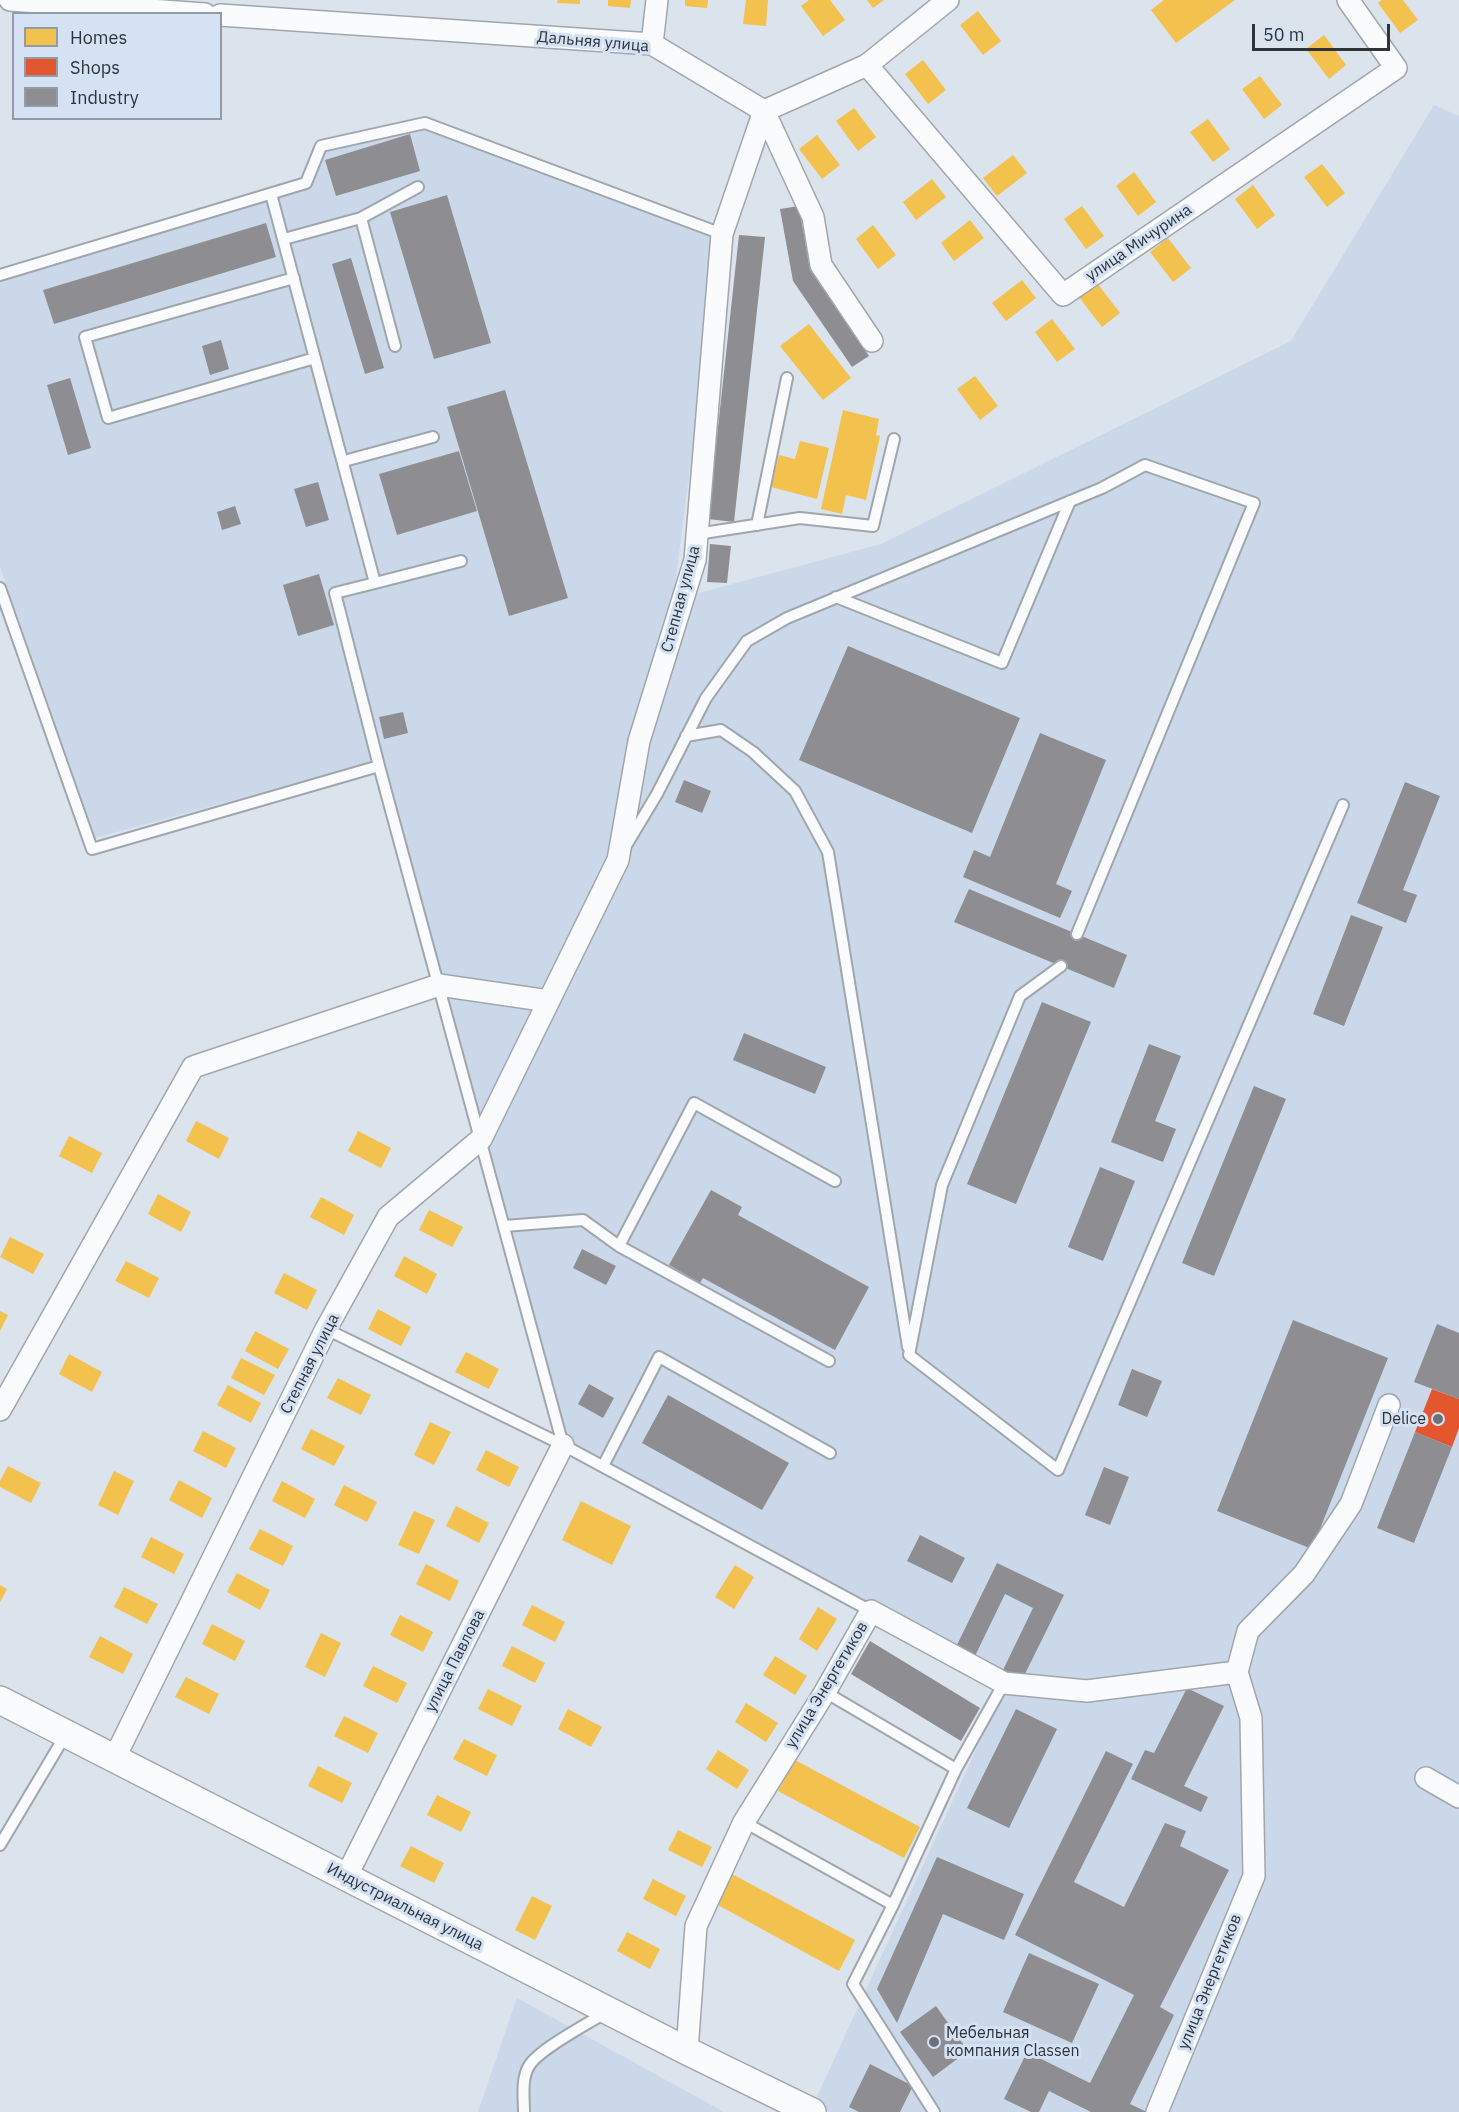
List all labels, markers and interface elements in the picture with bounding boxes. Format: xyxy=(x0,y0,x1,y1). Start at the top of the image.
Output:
legend xyxy=(12,12,222,120)
scale bar xyxy=(1255,12,1393,50)
text: 50 m xyxy=(1263,23,1305,46)
text: Homes xyxy=(70,26,127,49)
street label: Дальняя улица xyxy=(536,28,650,56)
text: Shops xyxy=(70,56,120,79)
text: Industry xyxy=(70,86,139,109)
street label: улица Мичурина xyxy=(1082,200,1196,286)
street label: Степная улица xyxy=(658,543,704,655)
street label: Степная улица xyxy=(277,1311,343,1417)
place label: Delice xyxy=(1381,1409,1426,1429)
marker: Delice xyxy=(1431,1412,1445,1426)
street label: улица Павлова xyxy=(421,1607,489,1715)
street label: улица Энергетиков xyxy=(782,1618,872,1752)
street label: Индустриальная улица xyxy=(324,1859,486,1955)
street label: улица Энергетиков xyxy=(1174,1912,1246,2052)
place label: Мебельная компания Сlassen xyxy=(946,2023,1080,2061)
marker: Мебельная компания Сlassen xyxy=(927,2035,941,2049)

